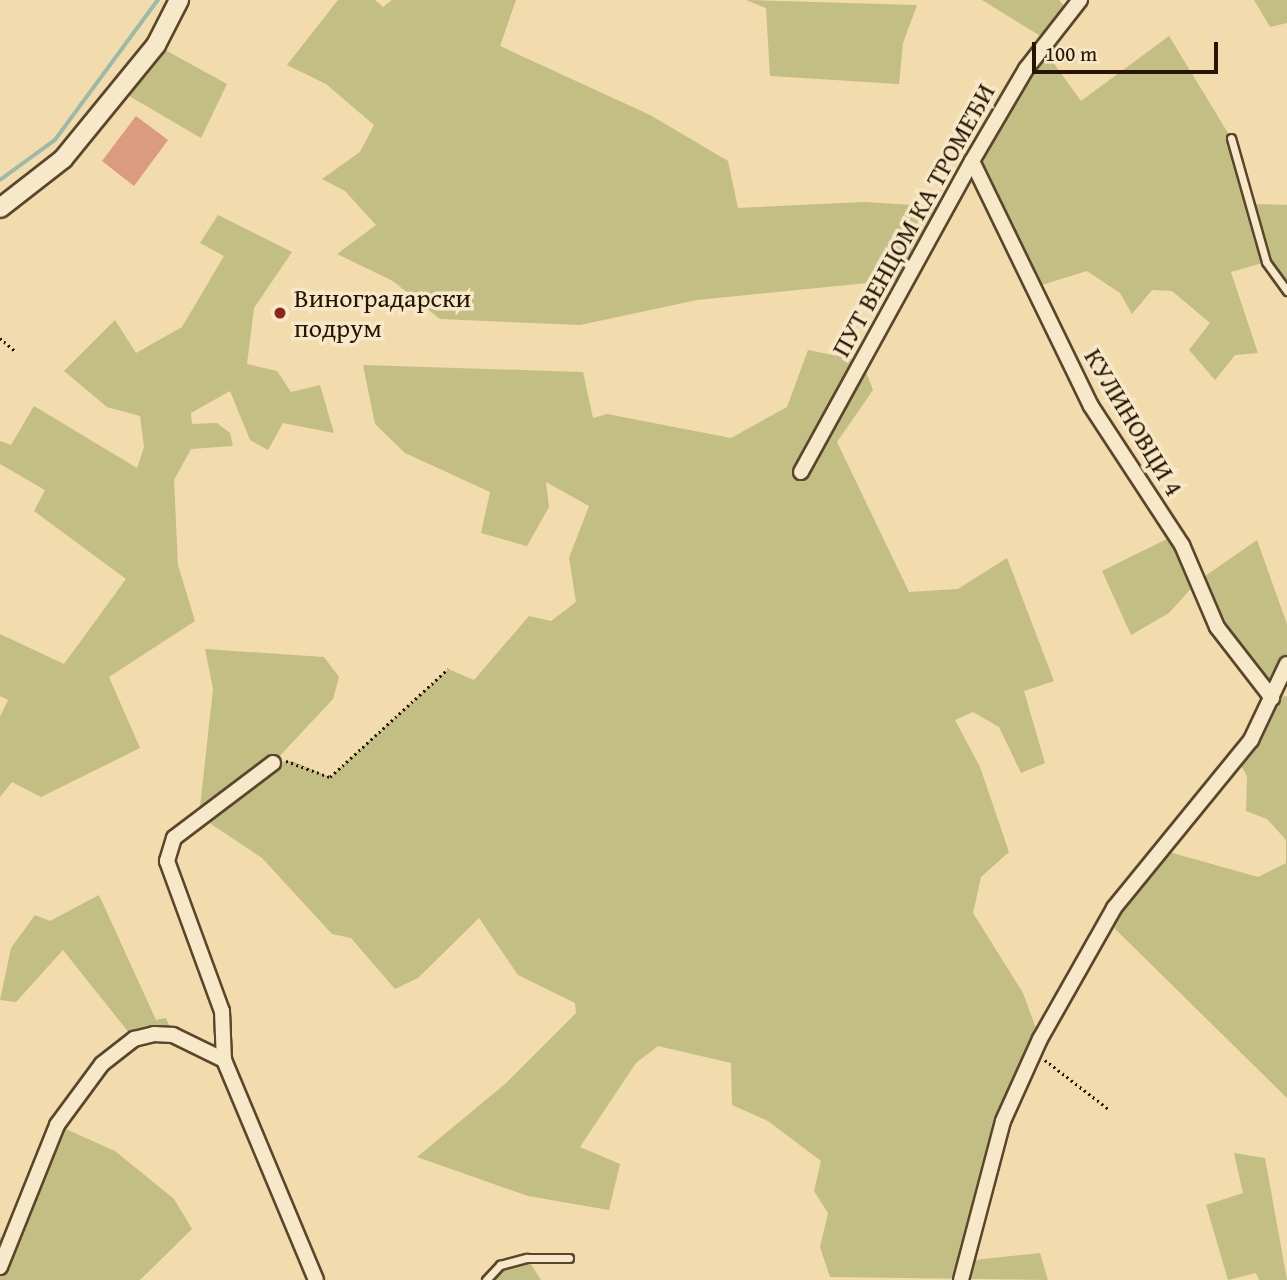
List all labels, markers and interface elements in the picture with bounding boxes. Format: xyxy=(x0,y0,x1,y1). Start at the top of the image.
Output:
scale bar xyxy=(1035,28,1220,72)
text: 100 m xyxy=(1045,38,1097,69)
street label: ПУТ ВЕНЦОМ КА ТРОМЕЂИ xyxy=(825,78,1001,362)
place label: Виноградарски подрум xyxy=(294,282,471,344)
marker: Виноградарски подрум xyxy=(272,305,288,321)
street label: КУЛИНОВЦИ 4 xyxy=(1078,343,1190,501)

